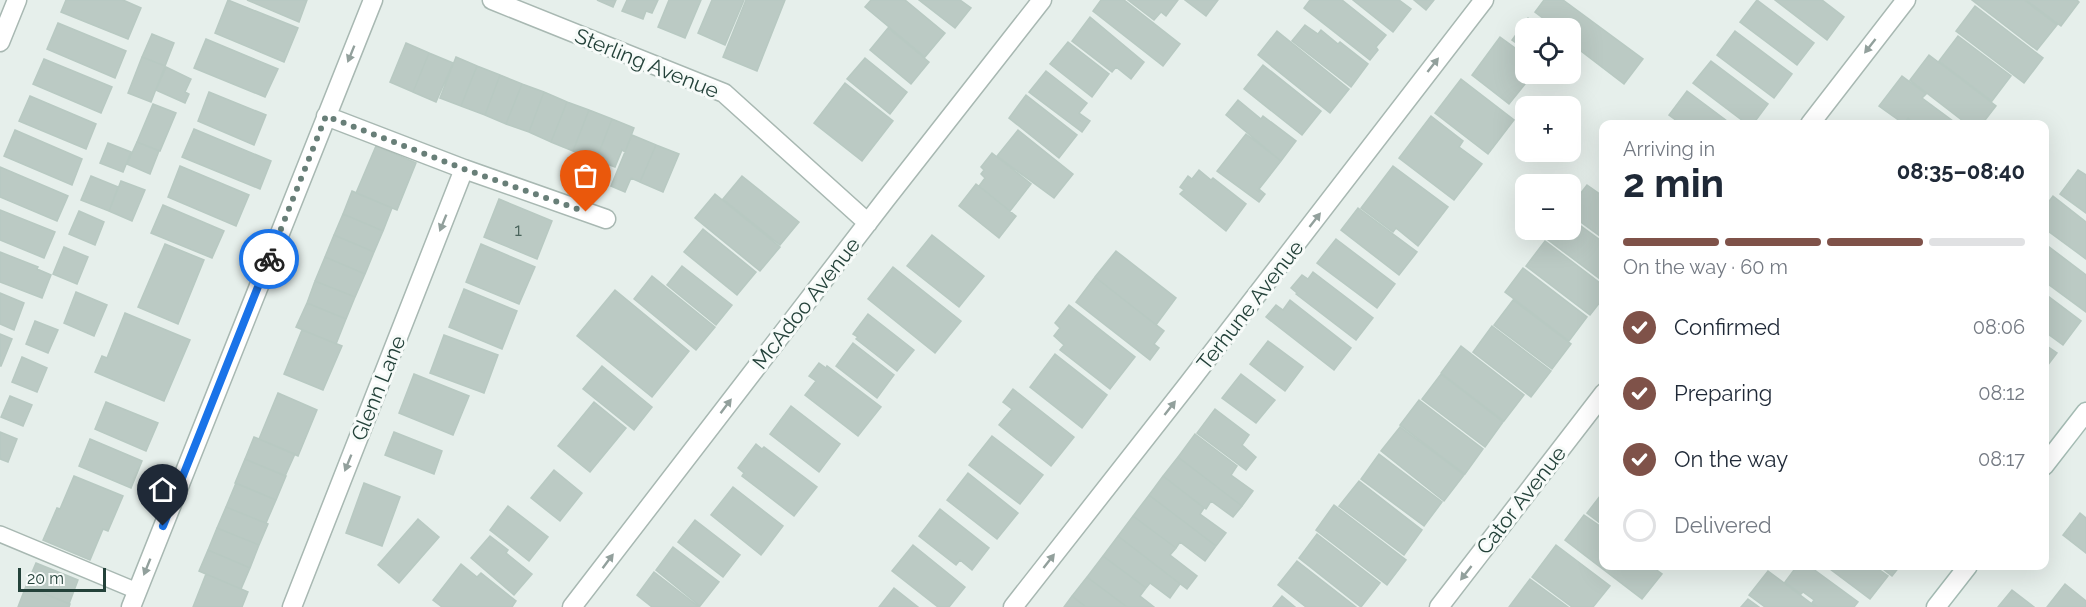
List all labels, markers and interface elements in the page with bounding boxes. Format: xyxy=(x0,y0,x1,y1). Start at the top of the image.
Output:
map controls xyxy=(1515,18,1581,240)
button: locate xyxy=(1515,18,1581,84)
street label: Sterling Avenue xyxy=(571,23,723,103)
one-way arrow xyxy=(1864,39,1876,54)
one-way arrow xyxy=(346,45,355,63)
one-way arrow xyxy=(1427,58,1439,73)
button: + xyxy=(1515,96,1581,162)
text: Arriving in xyxy=(1623,137,1715,161)
pin xyxy=(560,150,611,212)
text: 08:35–08:40 xyxy=(1897,158,2025,184)
icon: bag xyxy=(569,159,602,192)
text: 2 min xyxy=(1623,160,1724,206)
button: − xyxy=(1515,174,1581,240)
one-way arrow xyxy=(1308,212,1321,228)
one-way arrow xyxy=(438,215,448,233)
house number: 1 xyxy=(514,219,522,240)
courier xyxy=(239,229,299,289)
street label: McAdoo Avenue xyxy=(747,232,865,374)
street label: Terhune Avenue xyxy=(1192,235,1308,375)
icon: bike xyxy=(253,243,286,276)
text: On the way · 60 m xyxy=(1623,255,1788,279)
icon: check xyxy=(1623,311,1656,344)
text: Confirmed xyxy=(1674,314,1781,340)
text: 08:06 xyxy=(1973,315,2025,339)
street label: Glenn Lane xyxy=(346,332,410,444)
icon: check xyxy=(1623,377,1656,410)
text: Preparing xyxy=(1674,380,1772,406)
text: 08:12 xyxy=(1978,381,2025,405)
one-way arrow xyxy=(720,398,732,413)
one-way arrow xyxy=(1163,400,1176,416)
street label: Cator Avenue xyxy=(1471,441,1571,559)
icon: check xyxy=(1623,443,1656,476)
text: On the way xyxy=(1674,446,1788,472)
text: 08:17 xyxy=(1978,447,2025,471)
one-way arrow xyxy=(343,455,353,473)
pin xyxy=(137,464,188,526)
icon: home xyxy=(146,473,179,506)
text: Delivered xyxy=(1674,512,1772,538)
one-way arrow xyxy=(601,553,613,568)
one-way arrow xyxy=(1043,553,1056,569)
one-way arrow xyxy=(142,558,151,576)
scale bar xyxy=(18,565,106,592)
one-way arrow xyxy=(1459,565,1472,581)
text: 20 m xyxy=(27,569,64,588)

